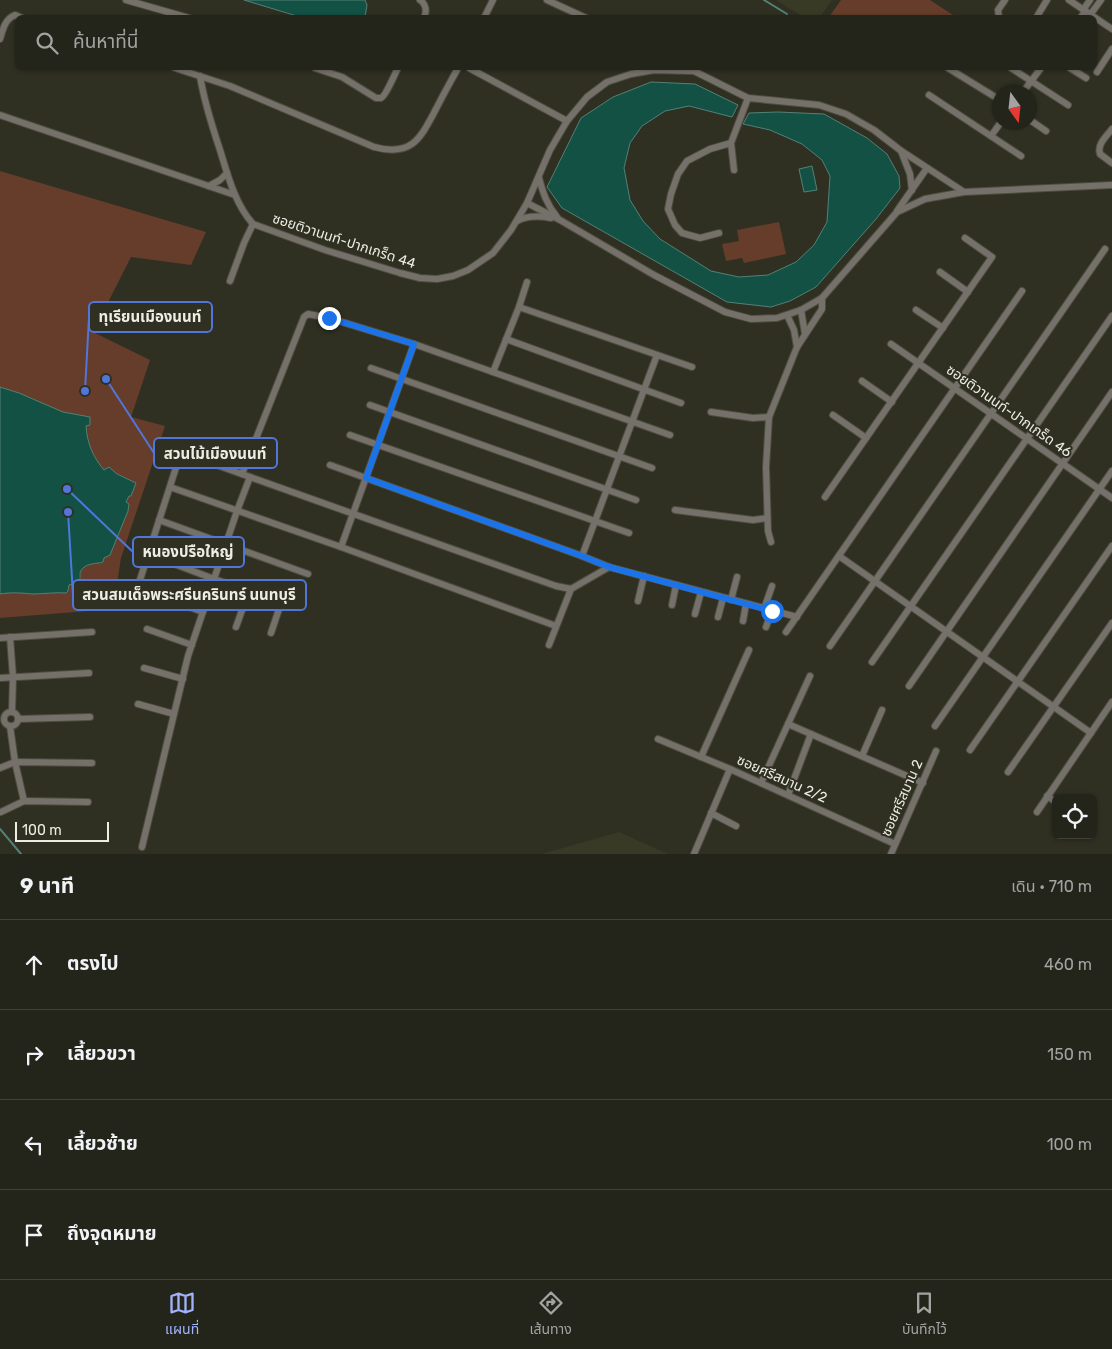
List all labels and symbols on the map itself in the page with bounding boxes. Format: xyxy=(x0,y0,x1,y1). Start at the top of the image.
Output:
north arrow xyxy=(992,85,1037,130)
street label: ซอยติวานนท์-ปากเกร็ด 44 xyxy=(270,210,418,272)
callout: ทุเรียนเมืองนนท์ xyxy=(89,302,212,332)
route end xyxy=(318,307,341,330)
text: ทุเรียนเมืองนนท์ xyxy=(99,308,201,326)
street label: ซอยติวานนท์-ปากเกร็ด 46 xyxy=(943,361,1075,461)
callout: สวนไม้เมืองนนท์ xyxy=(154,438,277,468)
text: สวนไม้เมืองนนท์ xyxy=(164,445,266,463)
callout: หนองปรือใหญ่ xyxy=(133,537,244,567)
text: หนองปรือใหญ่ xyxy=(142,543,234,561)
callout: สวนสมเด็จพระศรีนครินทร์ นนทบุรี xyxy=(73,580,306,610)
text: สวนสมเด็จพระศรีนครินทร์ นนทบุรี xyxy=(82,586,296,604)
route start xyxy=(761,600,784,623)
street label: ซอยศรีสมาน 2/2 xyxy=(734,751,830,807)
street label: ซอยศรีสมาน 2 xyxy=(878,757,926,839)
scale bar xyxy=(15,819,109,842)

